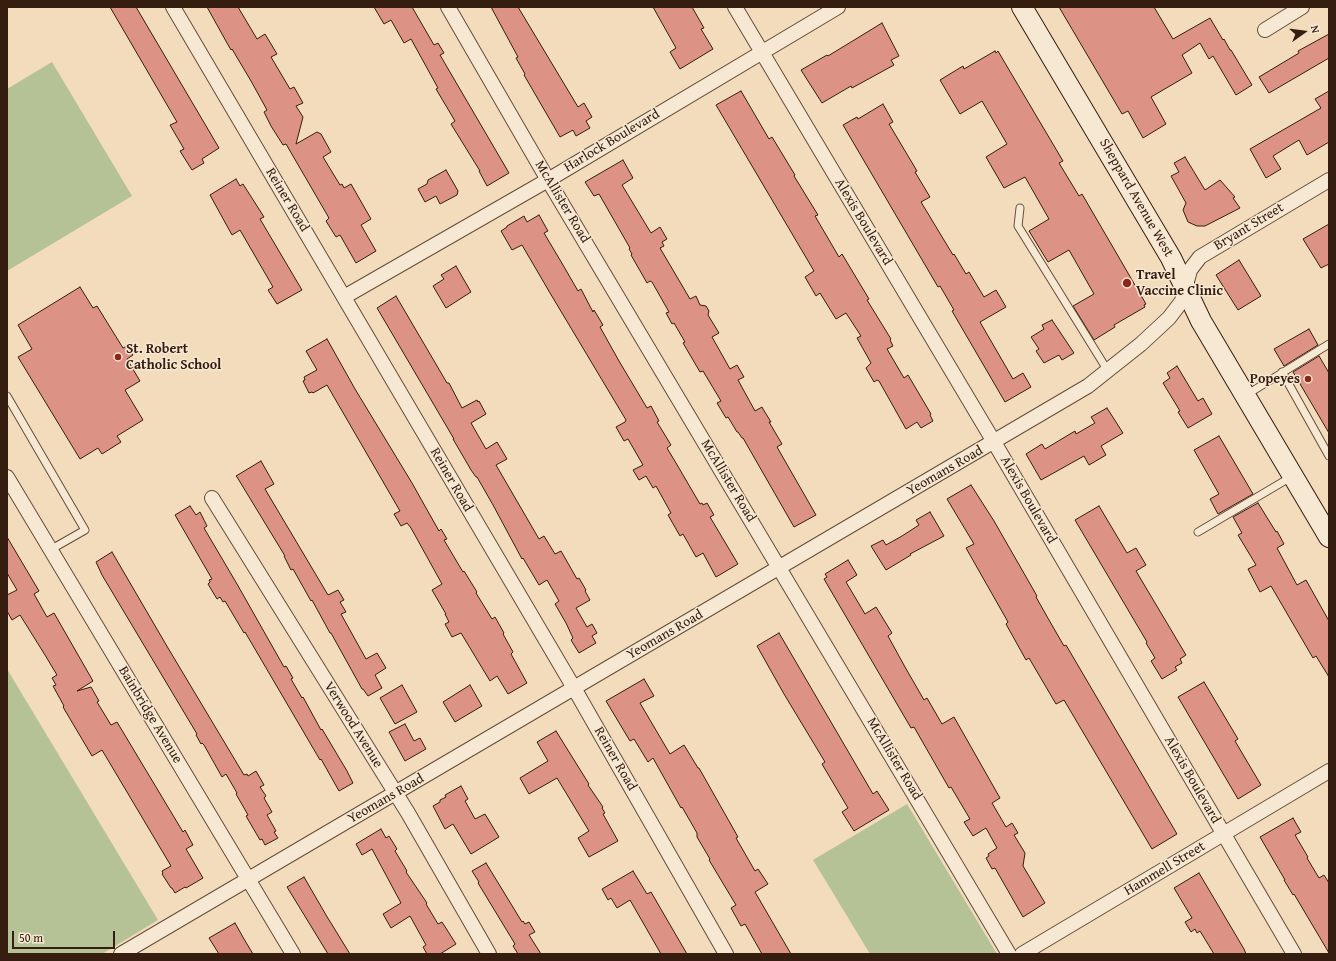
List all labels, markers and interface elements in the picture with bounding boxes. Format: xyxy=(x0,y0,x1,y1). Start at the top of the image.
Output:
north arrow xyxy=(1284,12,1324,52)
text: N xyxy=(1307,24,1324,35)
street label: Harlock Boulevard xyxy=(561,106,663,176)
street label: Sheppard Avenue West xyxy=(1095,136,1177,260)
street label: McAllister Road xyxy=(531,158,593,246)
street label: Reiner Road xyxy=(261,165,313,235)
street label: Alexis Boulevard xyxy=(831,176,895,268)
street label: Bryant Street xyxy=(1211,200,1287,254)
place label: Travel Vaccine Clinic xyxy=(1136,267,1223,300)
marker: Travel Vaccine Clinic xyxy=(1121,277,1133,289)
place label: St. Robert Catholic School xyxy=(126,341,221,374)
marker: St. Robert Catholic School xyxy=(113,352,123,362)
place label: Popeyes xyxy=(1250,371,1300,387)
marker: Popeyes xyxy=(1303,374,1313,384)
street label: McAllister Road xyxy=(697,437,759,525)
street label: Yeomans Road xyxy=(904,442,986,500)
street label: Reiner Road xyxy=(426,445,476,515)
street label: Alexis Boulevard xyxy=(996,453,1060,547)
street label: Yeomans Road xyxy=(624,606,706,664)
street label: Bainbridge Avenue xyxy=(114,663,186,767)
street label: Verwood Avenue xyxy=(320,679,386,771)
street label: McAllister Road xyxy=(863,715,925,803)
street label: Reiner Road xyxy=(590,724,640,794)
street label: Alexis Boulevard xyxy=(1160,733,1224,827)
street label: Yeomans Road xyxy=(345,770,427,828)
street label: Hammell Street xyxy=(1121,838,1209,900)
scale bar xyxy=(14,923,117,949)
text: 50 m xyxy=(19,929,43,946)

